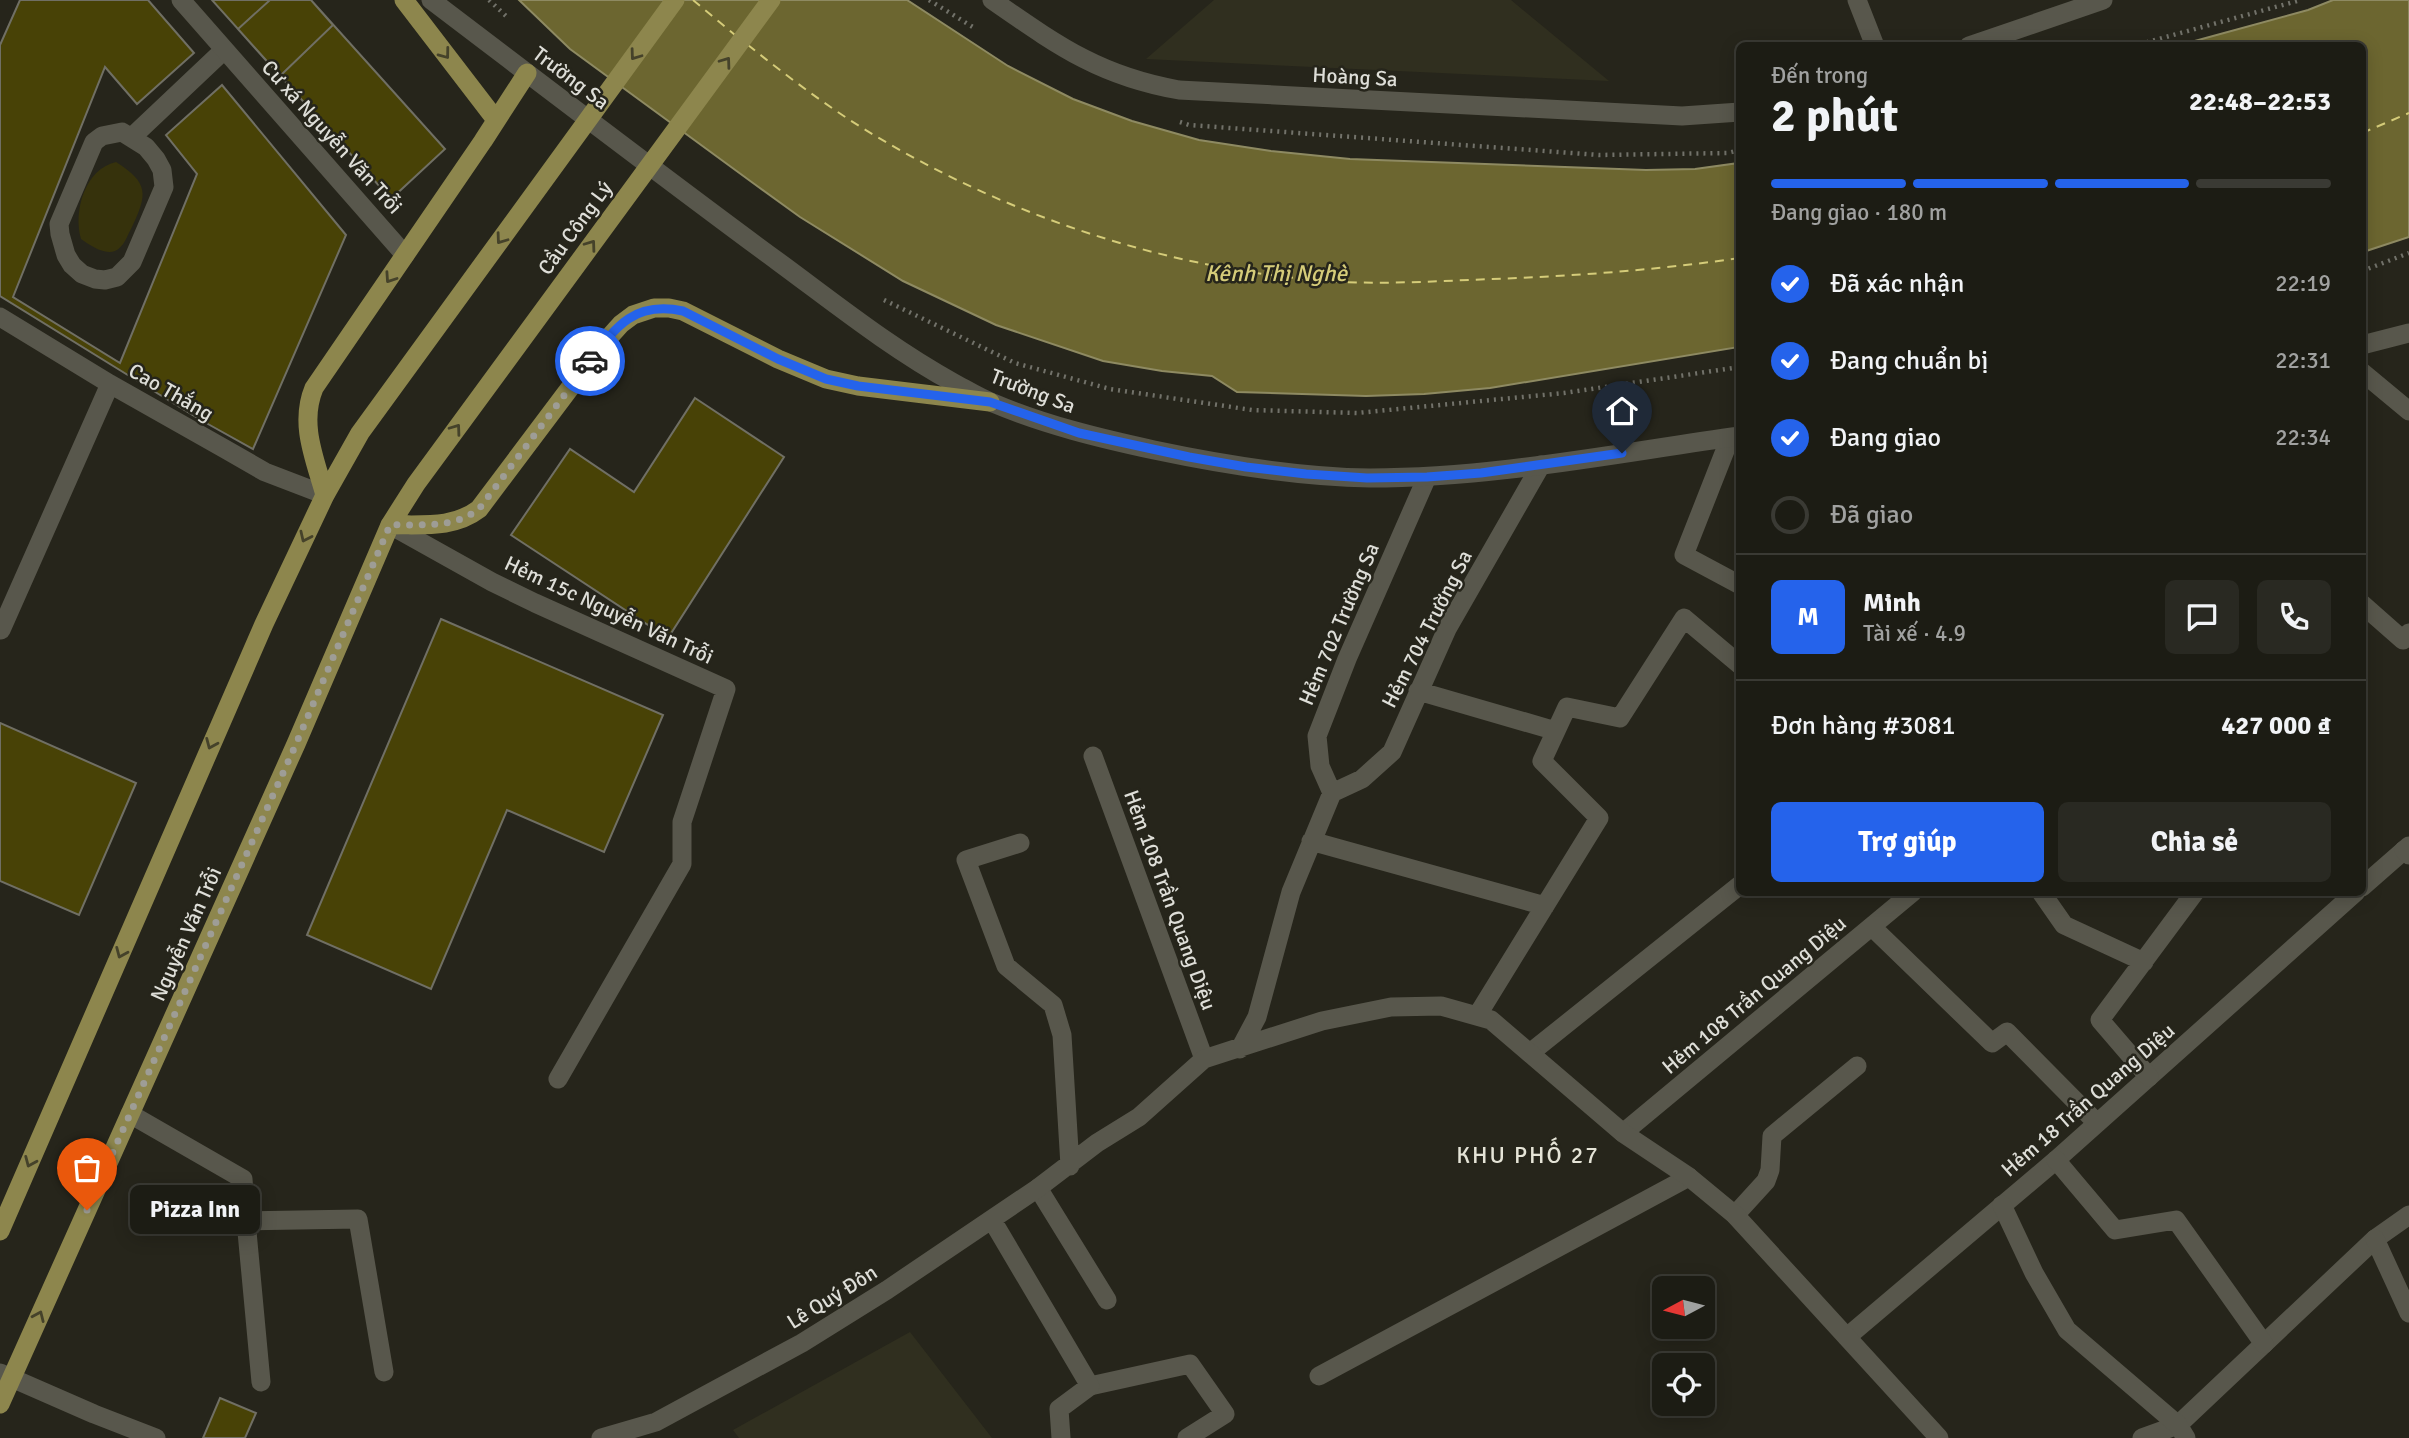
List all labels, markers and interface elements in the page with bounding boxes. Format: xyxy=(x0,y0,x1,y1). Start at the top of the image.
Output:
street label: Trường Sa xyxy=(528,41,614,115)
one-way arrow xyxy=(437,47,450,59)
one-way arrow xyxy=(631,47,643,60)
street label: Cư xá Nguyễn Văn Trỗi xyxy=(256,55,408,219)
one-way arrow xyxy=(717,57,730,70)
text: Đến trong xyxy=(1771,61,1868,90)
street label: Hoàng Sa xyxy=(1312,62,1398,92)
text: 22:48–22:53 xyxy=(2189,86,2331,118)
text: 2 phút xyxy=(1771,88,1898,144)
street label: Cầu Công Lý xyxy=(532,176,618,280)
text: Đang giao · 180 m xyxy=(1771,198,1947,227)
one-way arrow xyxy=(497,231,509,244)
one-way arrow xyxy=(583,240,595,253)
water label: Kênh Thị Nghè xyxy=(1205,259,1348,288)
icon: check xyxy=(1771,265,1809,303)
text: Đã xác nhận xyxy=(1830,268,1964,300)
text: 22:19 xyxy=(2275,269,2331,298)
one-way arrow xyxy=(385,270,398,283)
courier xyxy=(555,326,625,396)
icon: car xyxy=(571,342,609,380)
icon: check xyxy=(1771,342,1809,380)
text: Đang chuẩn bị xyxy=(1830,345,1988,377)
text: 22:31 xyxy=(2275,346,2331,375)
street label: Cao Thắng xyxy=(124,357,218,427)
street label: Trường Sa xyxy=(987,363,1079,419)
pin xyxy=(1592,381,1652,453)
icon: home xyxy=(1603,392,1641,430)
icon: check xyxy=(1771,419,1809,457)
text: Đang giao xyxy=(1830,422,1941,454)
text: 22:34 xyxy=(2275,423,2331,452)
one-way arrow xyxy=(448,424,460,436)
text: Đã giao xyxy=(1830,499,1913,531)
one-way arrow xyxy=(299,530,313,542)
street label: Hẻm 702 Trường Sa xyxy=(1293,539,1385,709)
street label: Hẻm 704 Trường Sa xyxy=(1376,546,1478,712)
street label: Hẻm 15c Nguyễn Văn Trỗi xyxy=(500,550,718,670)
button: chat xyxy=(2165,580,2239,654)
button: phone xyxy=(2257,580,2331,654)
text: Minh xyxy=(1863,587,1921,619)
text: M xyxy=(1797,601,1819,633)
text: Tài xế · 4.9 xyxy=(1863,619,1966,648)
text: Đơn hàng #3081 xyxy=(1771,710,1956,742)
text: 427 000 ₫ xyxy=(2221,710,2331,742)
one-way arrow xyxy=(205,737,219,749)
street label: Hẻm 108 Trần Quang Diệu xyxy=(1118,786,1222,1014)
button: Trợ giúp xyxy=(1771,802,2044,882)
button: Chia sẻ xyxy=(2058,802,2331,882)
street label: Nguyễn Văn Trỗi xyxy=(145,863,227,1005)
street label: Hẻm 108 Trần Quang Diệu xyxy=(1657,910,1851,1080)
one-way arrow xyxy=(115,946,129,958)
street label: Hẻm 18 Trần Quang Diệu xyxy=(1996,1018,2180,1182)
district label: KHU PHỐ 27 xyxy=(1456,1137,1600,1170)
pin xyxy=(57,1138,117,1210)
icon: bag xyxy=(68,1149,106,1187)
one-way arrow xyxy=(24,1154,38,1167)
callout: Pizza Inn xyxy=(129,1186,258,1234)
text: Pizza Inn xyxy=(150,1195,240,1224)
street label: Lê Quý Ðôn xyxy=(782,1259,882,1335)
north arrow xyxy=(1652,1276,1715,1339)
map controls xyxy=(1652,1276,1715,1416)
one-way arrow xyxy=(31,1311,45,1323)
button: locate xyxy=(1652,1353,1715,1416)

